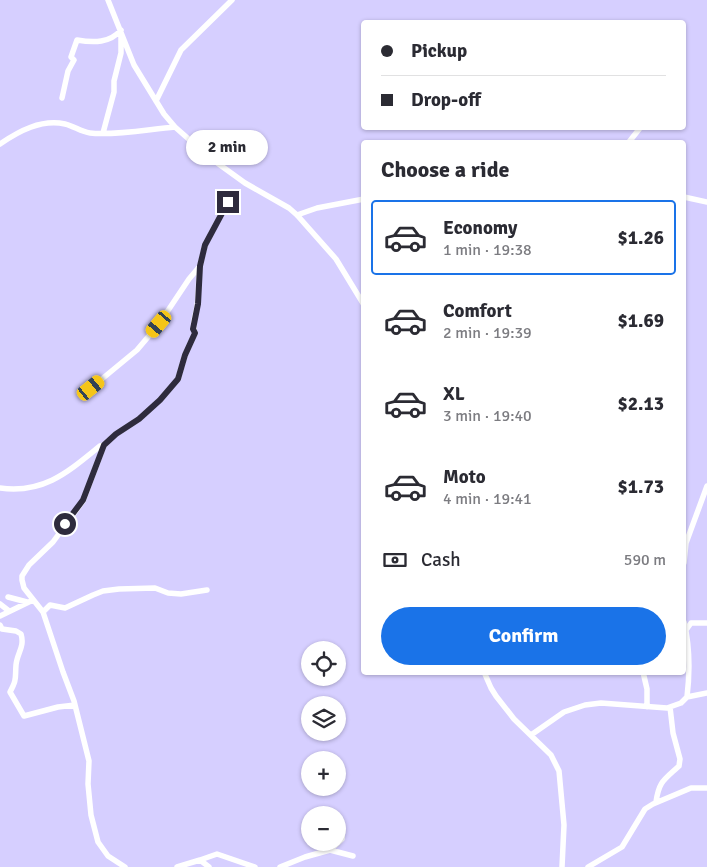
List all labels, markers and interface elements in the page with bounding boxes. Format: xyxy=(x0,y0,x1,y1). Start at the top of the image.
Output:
text: Pickup xyxy=(411,39,467,63)
text: Drop-off xyxy=(411,88,481,112)
callout: 2 min xyxy=(187,130,269,164)
text: 2 min xyxy=(208,137,246,157)
text: Choose a ride xyxy=(381,156,509,183)
route end xyxy=(217,191,239,213)
icon: car xyxy=(383,215,428,260)
text: Economy xyxy=(443,216,517,240)
text: $1.26 xyxy=(618,226,664,250)
text: 1 min · 19:38 xyxy=(443,240,532,260)
icon: car xyxy=(383,298,428,343)
text: Comfort xyxy=(443,299,512,323)
car xyxy=(143,308,174,340)
text: $1.69 xyxy=(618,309,664,333)
text: 2 min · 19:39 xyxy=(443,323,532,343)
car xyxy=(74,373,107,403)
icon: car xyxy=(383,381,428,426)
text: XL xyxy=(443,382,465,406)
text: $2.13 xyxy=(618,392,664,416)
text: 3 min · 19:40 xyxy=(443,406,532,426)
icon: car xyxy=(383,464,428,509)
text: Moto xyxy=(443,465,486,489)
text: $1.73 xyxy=(618,475,664,499)
text: 4 min · 19:41 xyxy=(443,489,532,509)
route start xyxy=(54,513,76,535)
icon: cash xyxy=(381,546,409,574)
text: Cash xyxy=(421,548,461,572)
text: 590 m xyxy=(624,550,666,570)
button: Confirm xyxy=(381,607,666,665)
map controls xyxy=(301,641,346,851)
button: locate xyxy=(301,641,346,686)
button: layers xyxy=(301,696,346,741)
button: + xyxy=(301,751,346,796)
button: − xyxy=(301,806,346,851)

